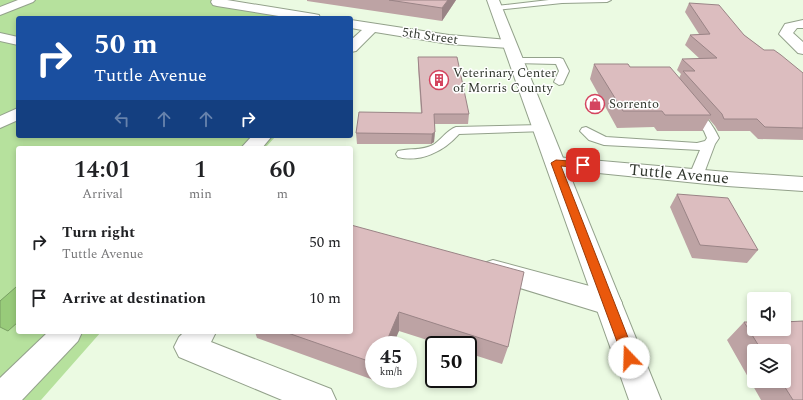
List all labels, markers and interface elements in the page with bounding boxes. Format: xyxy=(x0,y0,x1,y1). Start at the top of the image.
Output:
street label: 5th Street xyxy=(401,22,460,50)
text: 50 m xyxy=(94,23,158,66)
icon: right xyxy=(28,32,80,84)
text: Tuttle Avenue xyxy=(94,62,207,89)
place label: Veterinary Center of Morris County xyxy=(453,63,556,98)
building icon: Veterinary Center of Morris County xyxy=(428,69,450,91)
shop icon: Sorrento xyxy=(584,93,606,115)
place label: Sorrento xyxy=(609,94,659,114)
icon: left xyxy=(111,108,133,130)
icon: ahead xyxy=(153,108,175,130)
icon: ahead xyxy=(195,108,217,130)
icon: right xyxy=(237,108,259,130)
pin xyxy=(566,148,600,182)
text: 14:01 xyxy=(74,152,131,188)
text: 1 xyxy=(194,152,207,188)
text: 60 xyxy=(270,152,295,188)
icon: arrive xyxy=(572,154,594,176)
street label: Tuttle Avenue xyxy=(628,158,730,190)
text: Arrival xyxy=(82,184,123,204)
text: min xyxy=(189,184,212,204)
text: m xyxy=(277,184,288,204)
text: Turn right xyxy=(62,221,135,244)
icon: right xyxy=(28,231,50,253)
text: 50 m xyxy=(309,231,341,254)
text: Tuttle Avenue xyxy=(62,244,143,264)
icon: arrive xyxy=(28,287,50,309)
text: Arrive at destination xyxy=(62,287,206,310)
text: 10 m xyxy=(309,287,341,310)
map controls xyxy=(747,292,791,388)
button: sound xyxy=(747,292,791,336)
speed limit sign: 50 xyxy=(425,336,477,388)
position arrow xyxy=(608,337,650,379)
text: 45 xyxy=(380,342,402,372)
button: layers xyxy=(747,344,791,388)
text: km/h xyxy=(380,364,402,380)

